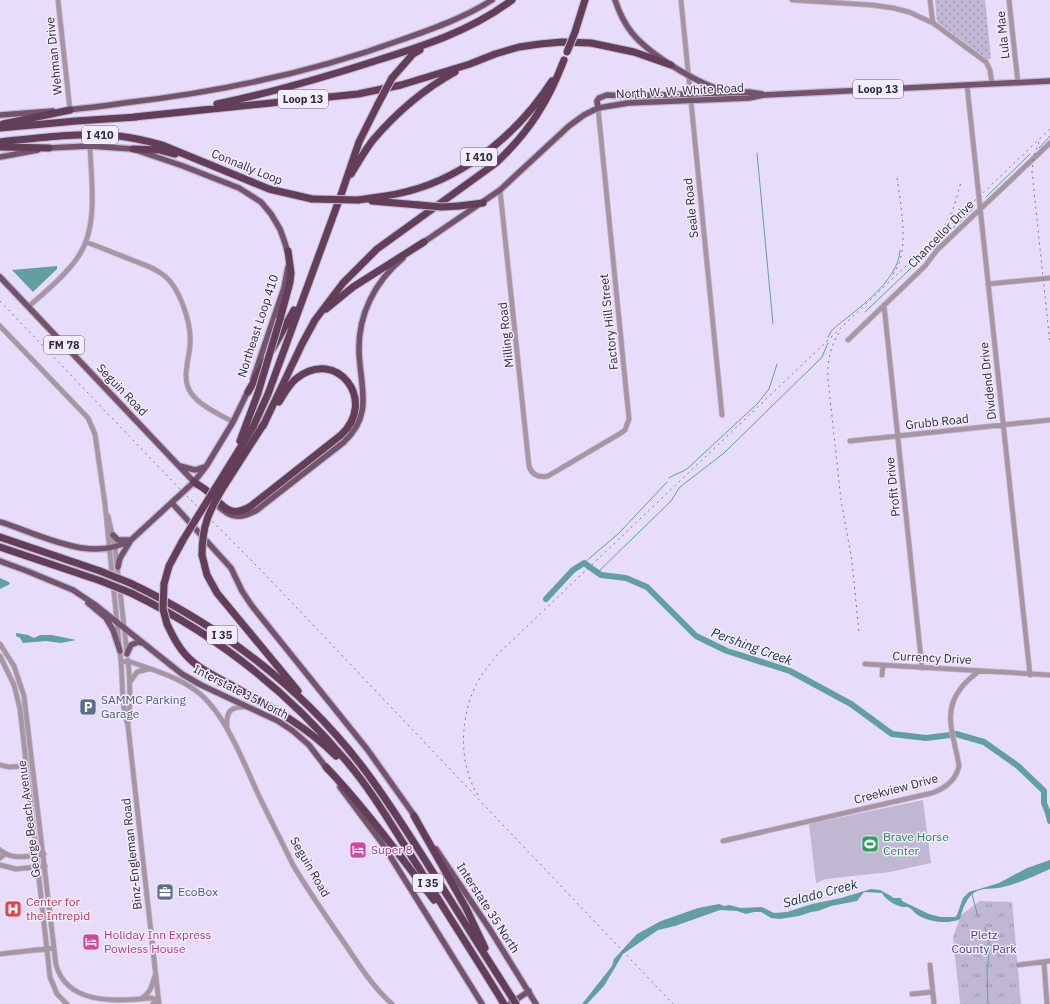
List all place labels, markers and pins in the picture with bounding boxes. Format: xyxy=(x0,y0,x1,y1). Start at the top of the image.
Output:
place label: SAMMC Parking Garage xyxy=(101,692,187,721)
parking icon: SAMMC Parking Garage xyxy=(78,697,98,717)
place label: Brave Horse Center xyxy=(883,829,949,858)
sports icon: Brave Horse Center xyxy=(860,834,880,854)
hotel icon: Super 8 xyxy=(348,840,368,860)
place label: Super 8 xyxy=(371,842,413,857)
office icon: EcoBox xyxy=(155,882,175,902)
place label: EcoBox xyxy=(178,884,218,899)
place label: Center for the Intrepid xyxy=(26,894,90,923)
hospital icon: Center for the Intrepid xyxy=(3,899,23,919)
place label: Holiday Inn Express Powless House xyxy=(104,927,212,956)
hotel icon: Holiday Inn Express Powless House xyxy=(81,932,101,952)

